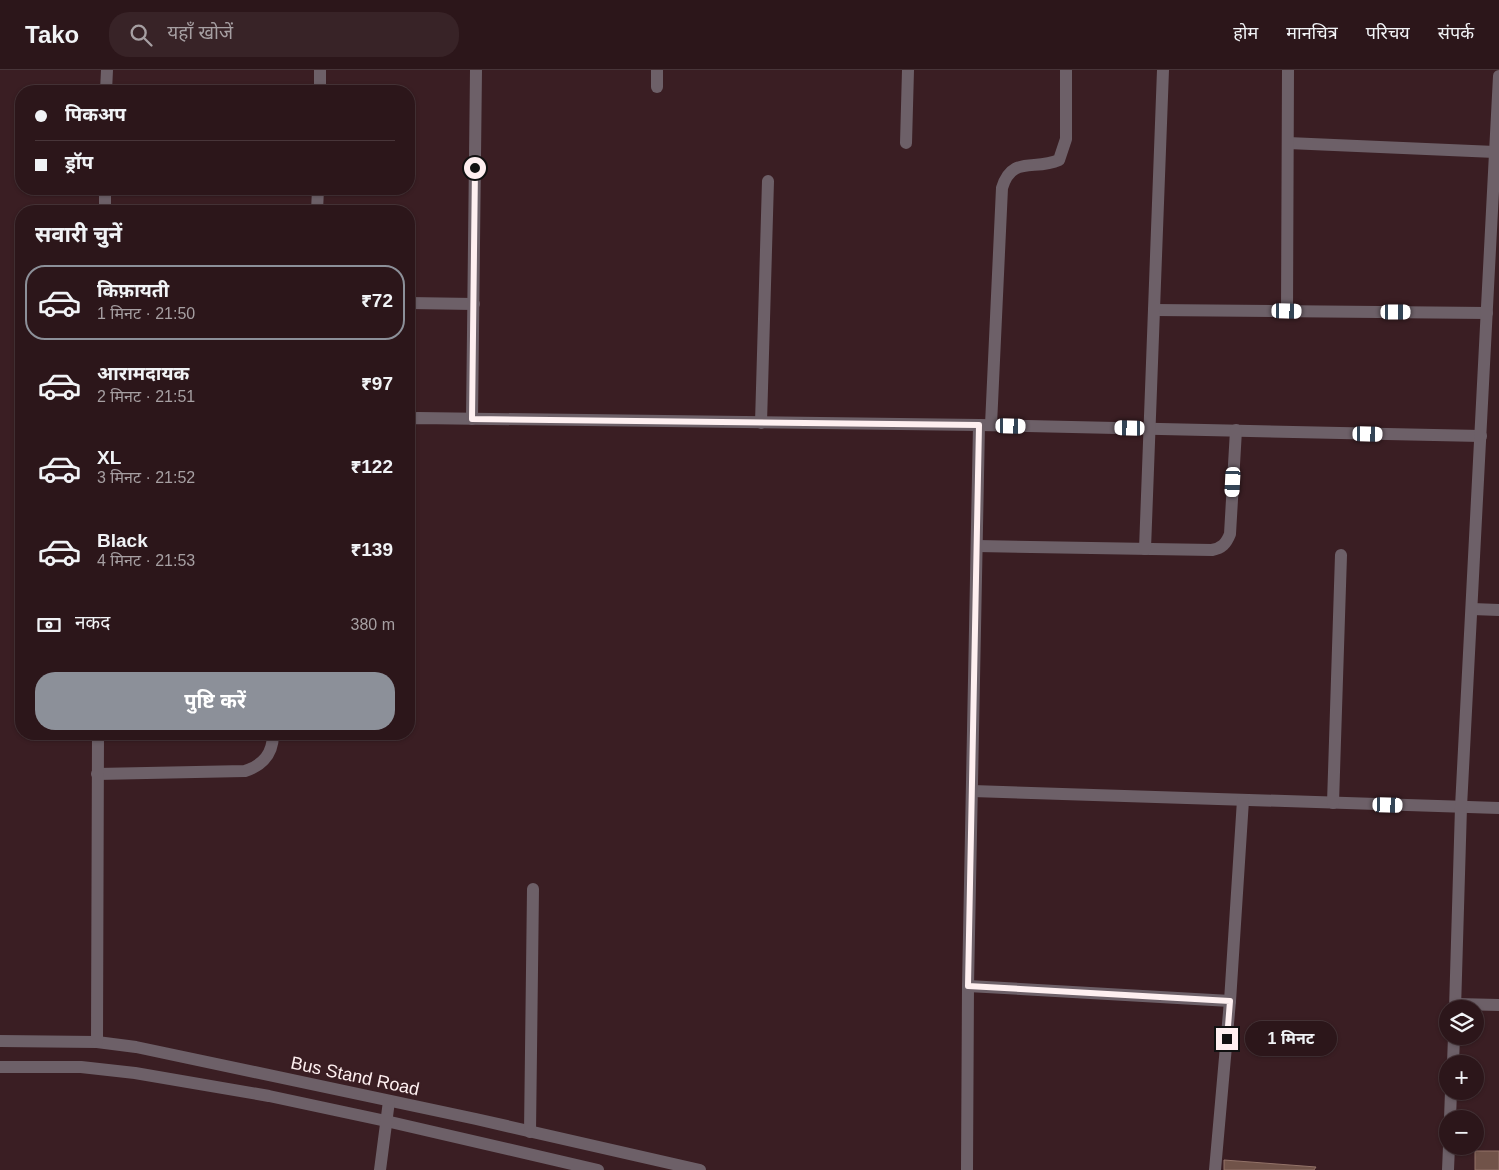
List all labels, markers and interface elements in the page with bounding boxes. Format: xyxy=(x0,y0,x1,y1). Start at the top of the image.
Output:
search box xyxy=(109,12,459,57)
text: Tako xyxy=(25,21,79,48)
icon: search xyxy=(127,21,155,49)
text: यहाँ खोजें xyxy=(167,22,233,43)
text: होम xyxy=(1233,23,1258,43)
text: मानचित्र xyxy=(1286,23,1338,43)
text: परिचय xyxy=(1366,23,1410,43)
text: संपर्क xyxy=(1438,23,1474,43)
text: पिकअप xyxy=(65,104,126,125)
text: ड्रॉप xyxy=(65,152,93,173)
route start xyxy=(464,157,486,179)
text: सवारी चुनें xyxy=(35,222,122,247)
icon: car xyxy=(37,280,82,325)
text: किफ़ायती xyxy=(97,280,169,301)
text: ₹72 xyxy=(361,290,393,311)
car xyxy=(1271,303,1302,319)
text: 1 मिनट · 21:50 xyxy=(97,305,195,322)
car xyxy=(1381,305,1411,320)
icon: car xyxy=(37,363,82,408)
text: आरामदायक xyxy=(97,363,189,384)
text: ₹97 xyxy=(361,373,393,394)
text: 2 मिनट · 21:51 xyxy=(97,388,195,405)
car xyxy=(995,418,1026,434)
car xyxy=(1114,420,1145,436)
car xyxy=(1352,426,1383,442)
icon: car xyxy=(37,446,82,491)
text: XL xyxy=(97,447,121,468)
text: ₹122 xyxy=(350,456,393,477)
car xyxy=(1224,467,1241,497)
text: 3 मिनट · 21:52 xyxy=(97,469,195,486)
icon: car xyxy=(37,529,82,574)
text: Black xyxy=(97,530,148,551)
text: ₹139 xyxy=(350,539,393,560)
text: 4 मिनट · 21:53 xyxy=(97,552,195,569)
icon: cash xyxy=(35,611,63,639)
text: नकद xyxy=(75,612,110,633)
text: 380 m xyxy=(351,616,395,633)
button: पुष्टि करें xyxy=(35,672,395,730)
car xyxy=(1372,797,1403,813)
map controls xyxy=(1439,1000,1484,1155)
button: layers xyxy=(1439,1000,1484,1045)
callout: 1 मिनट xyxy=(1244,1022,1337,1056)
route end xyxy=(1216,1028,1238,1050)
text: 1 मिनट xyxy=(1268,1030,1314,1047)
street label: Bus Stand Road xyxy=(289,1053,421,1099)
button: + xyxy=(1439,1055,1484,1100)
button: − xyxy=(1439,1110,1484,1155)

